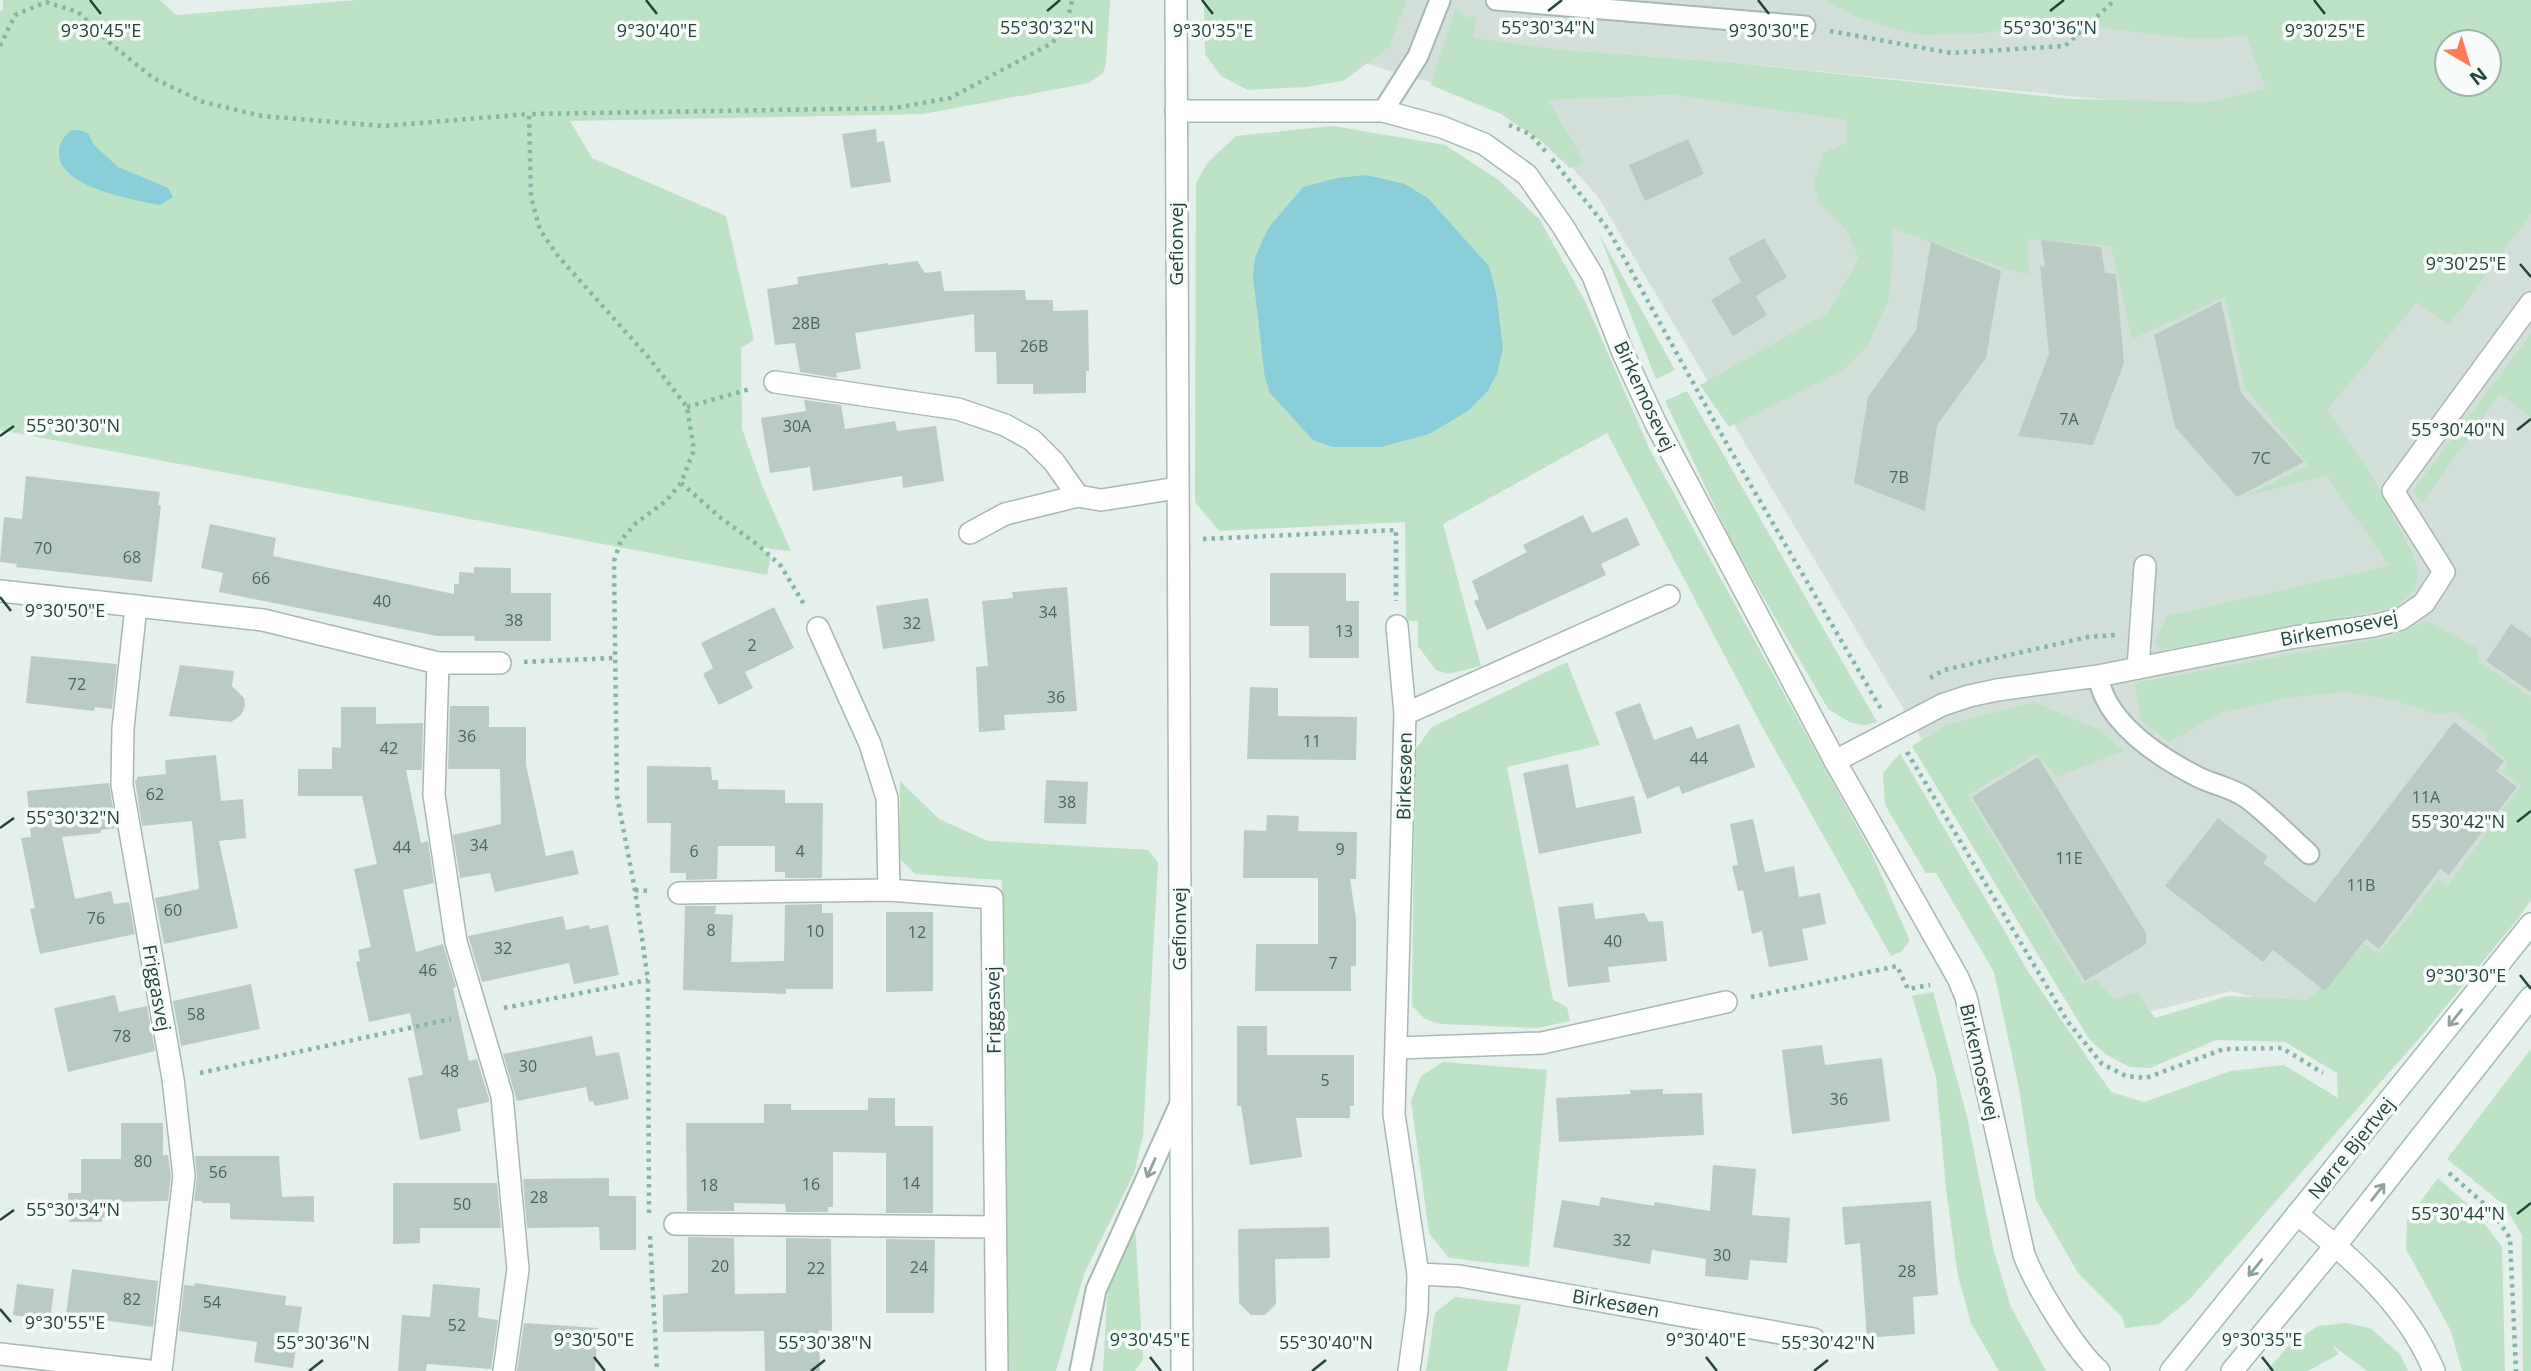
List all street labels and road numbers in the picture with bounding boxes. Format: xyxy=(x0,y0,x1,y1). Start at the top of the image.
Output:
street label: Gefionvej xyxy=(1163,202,1189,286)
street label: Birkemosevej xyxy=(1608,336,1682,456)
street label: Birkemosevej xyxy=(2278,604,2400,652)
street label: Birkesøen xyxy=(1390,732,1418,820)
street label: Gefionvej xyxy=(1166,887,1192,971)
street label: Friggasvej xyxy=(137,943,177,1033)
street label: Friggasvej xyxy=(979,966,1007,1054)
street label: Birkemosevej xyxy=(1954,1001,2006,1123)
street label: Nørre Bjertvej xyxy=(2302,1092,2400,1204)
street label: Birkesøen xyxy=(1570,1283,1662,1323)

